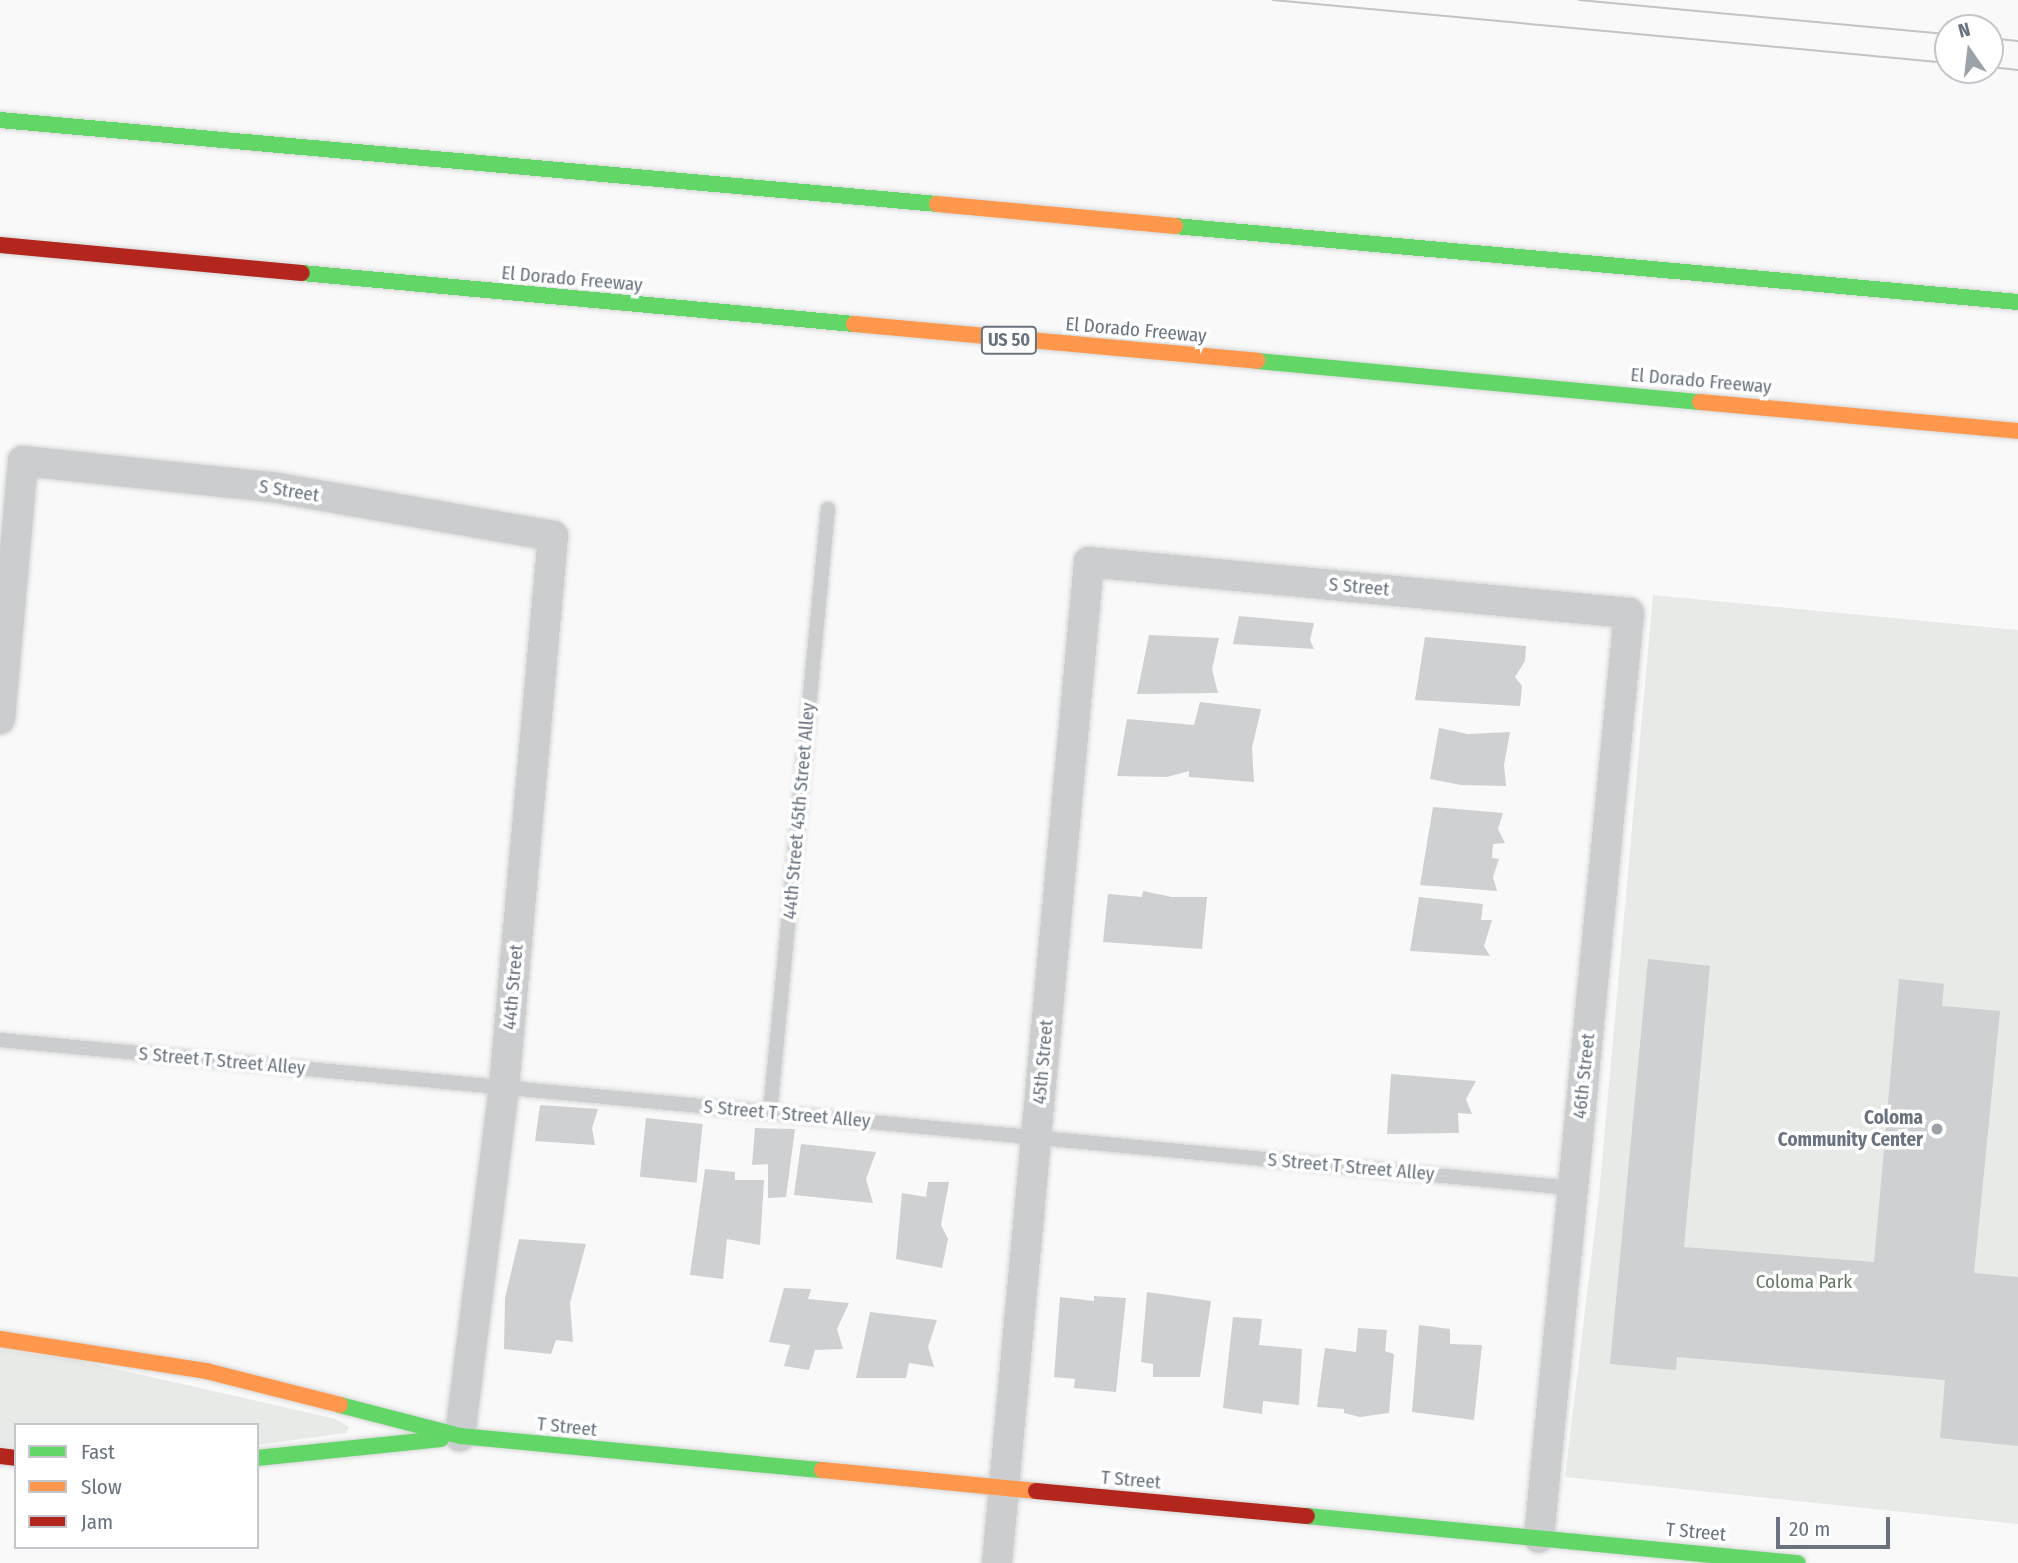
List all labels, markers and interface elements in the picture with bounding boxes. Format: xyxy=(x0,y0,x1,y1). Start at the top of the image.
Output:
north arrow xyxy=(1934,14,2004,84)
text: N xyxy=(1956,18,1973,43)
street label: El Dorado Freeway xyxy=(501,261,643,297)
street label: El Dorado Freeway xyxy=(1065,312,1207,348)
road number: US 50 xyxy=(979,326,1039,354)
street label: El Dorado Freeway xyxy=(1630,363,1772,399)
street label: S Street xyxy=(257,475,321,507)
street label: S Street xyxy=(1328,573,1390,601)
street label: 44th Street 45th Street Alley xyxy=(778,702,820,920)
street label: 44th Street xyxy=(498,943,528,1031)
street label: 45th Street xyxy=(1028,1019,1058,1105)
street label: 46th Street xyxy=(1568,1032,1600,1120)
street label: S Street T Street Alley xyxy=(138,1042,306,1080)
street label: S Street T Street Alley xyxy=(703,1095,871,1133)
place label: Coloma Community Center xyxy=(1778,1107,1923,1151)
marker: Coloma Community Center xyxy=(1929,1121,1945,1137)
street label: S Street T Street Alley xyxy=(1267,1148,1435,1186)
park label: Coloma Park xyxy=(1756,1271,1852,1293)
street label: T Street xyxy=(536,1413,598,1441)
legend xyxy=(14,1423,259,1549)
text: Fast xyxy=(81,1439,115,1465)
street label: T Street xyxy=(1100,1466,1162,1494)
text: Slow xyxy=(81,1474,122,1500)
scale bar xyxy=(1780,1504,1894,1548)
text: Jam xyxy=(81,1509,113,1535)
text: 20 m xyxy=(1789,1516,1830,1542)
street label: T Street xyxy=(1665,1518,1727,1546)

